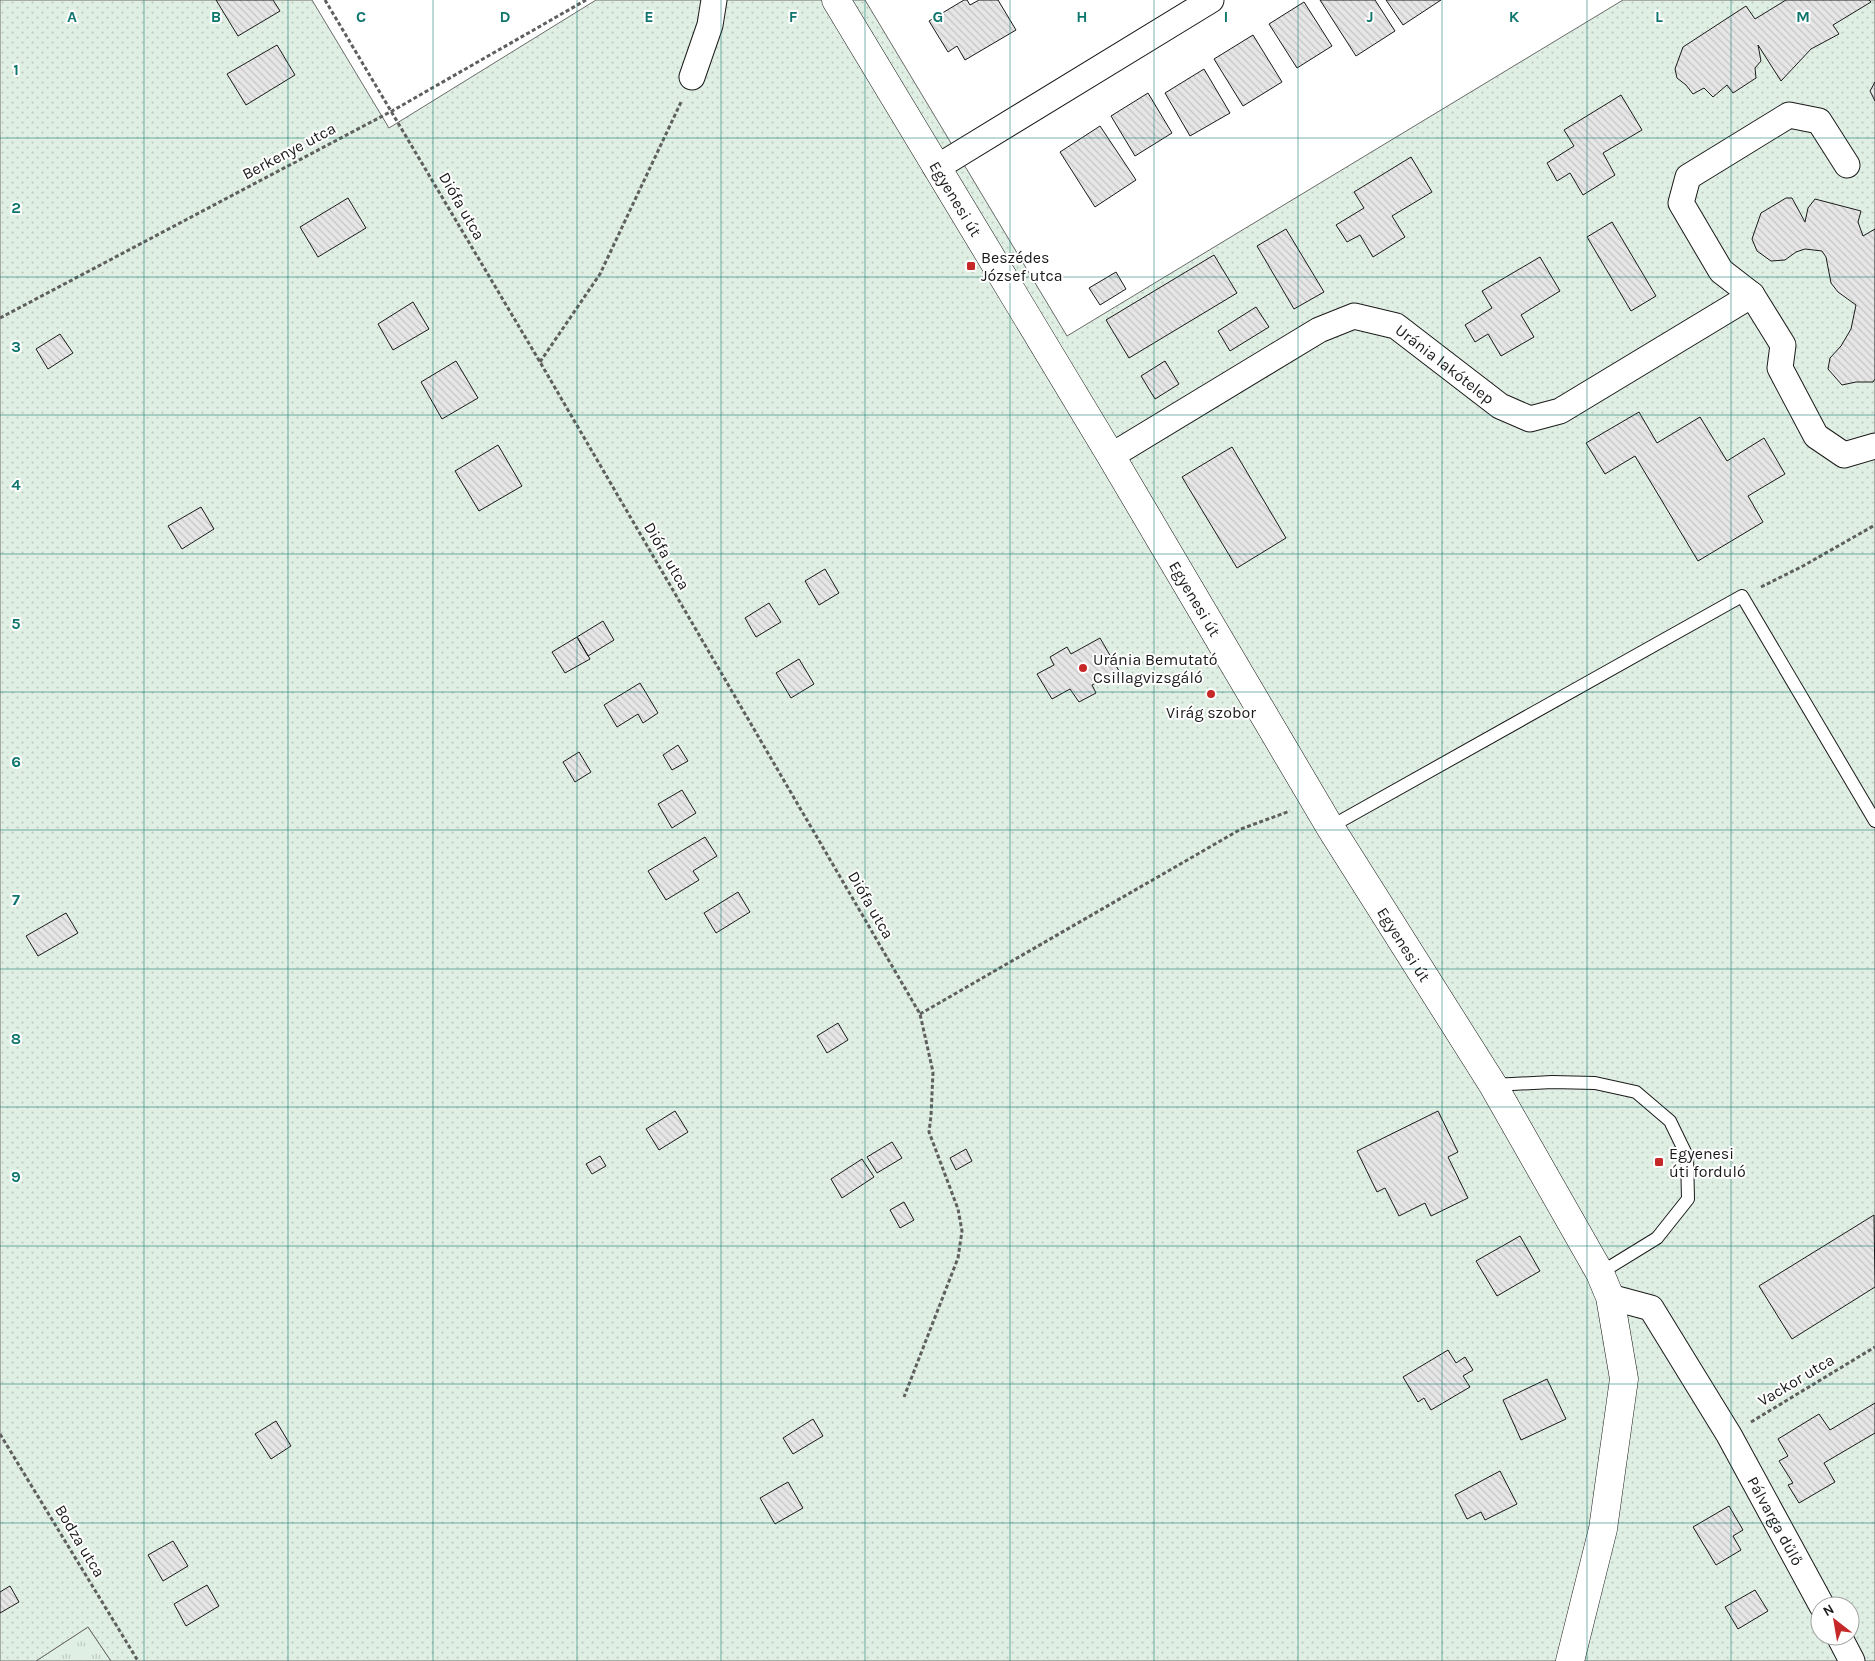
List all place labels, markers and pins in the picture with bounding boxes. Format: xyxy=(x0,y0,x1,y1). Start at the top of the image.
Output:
place label: Beszédes József utca xyxy=(981,248,1062,285)
marker: Beszédes József utca xyxy=(965,260,977,272)
place label: Uránia Bemutató Csillagvizsgáló xyxy=(1093,650,1217,687)
marker: Uránia Bemutató Csillagvizsgáló xyxy=(1077,662,1089,674)
marker: Virág szobor xyxy=(1205,688,1217,700)
place label: Virág szobor xyxy=(1166,703,1256,722)
place label: Egyenesi úti forduló xyxy=(1669,1144,1746,1181)
marker: Egyenesi úti forduló xyxy=(1653,1156,1665,1168)

